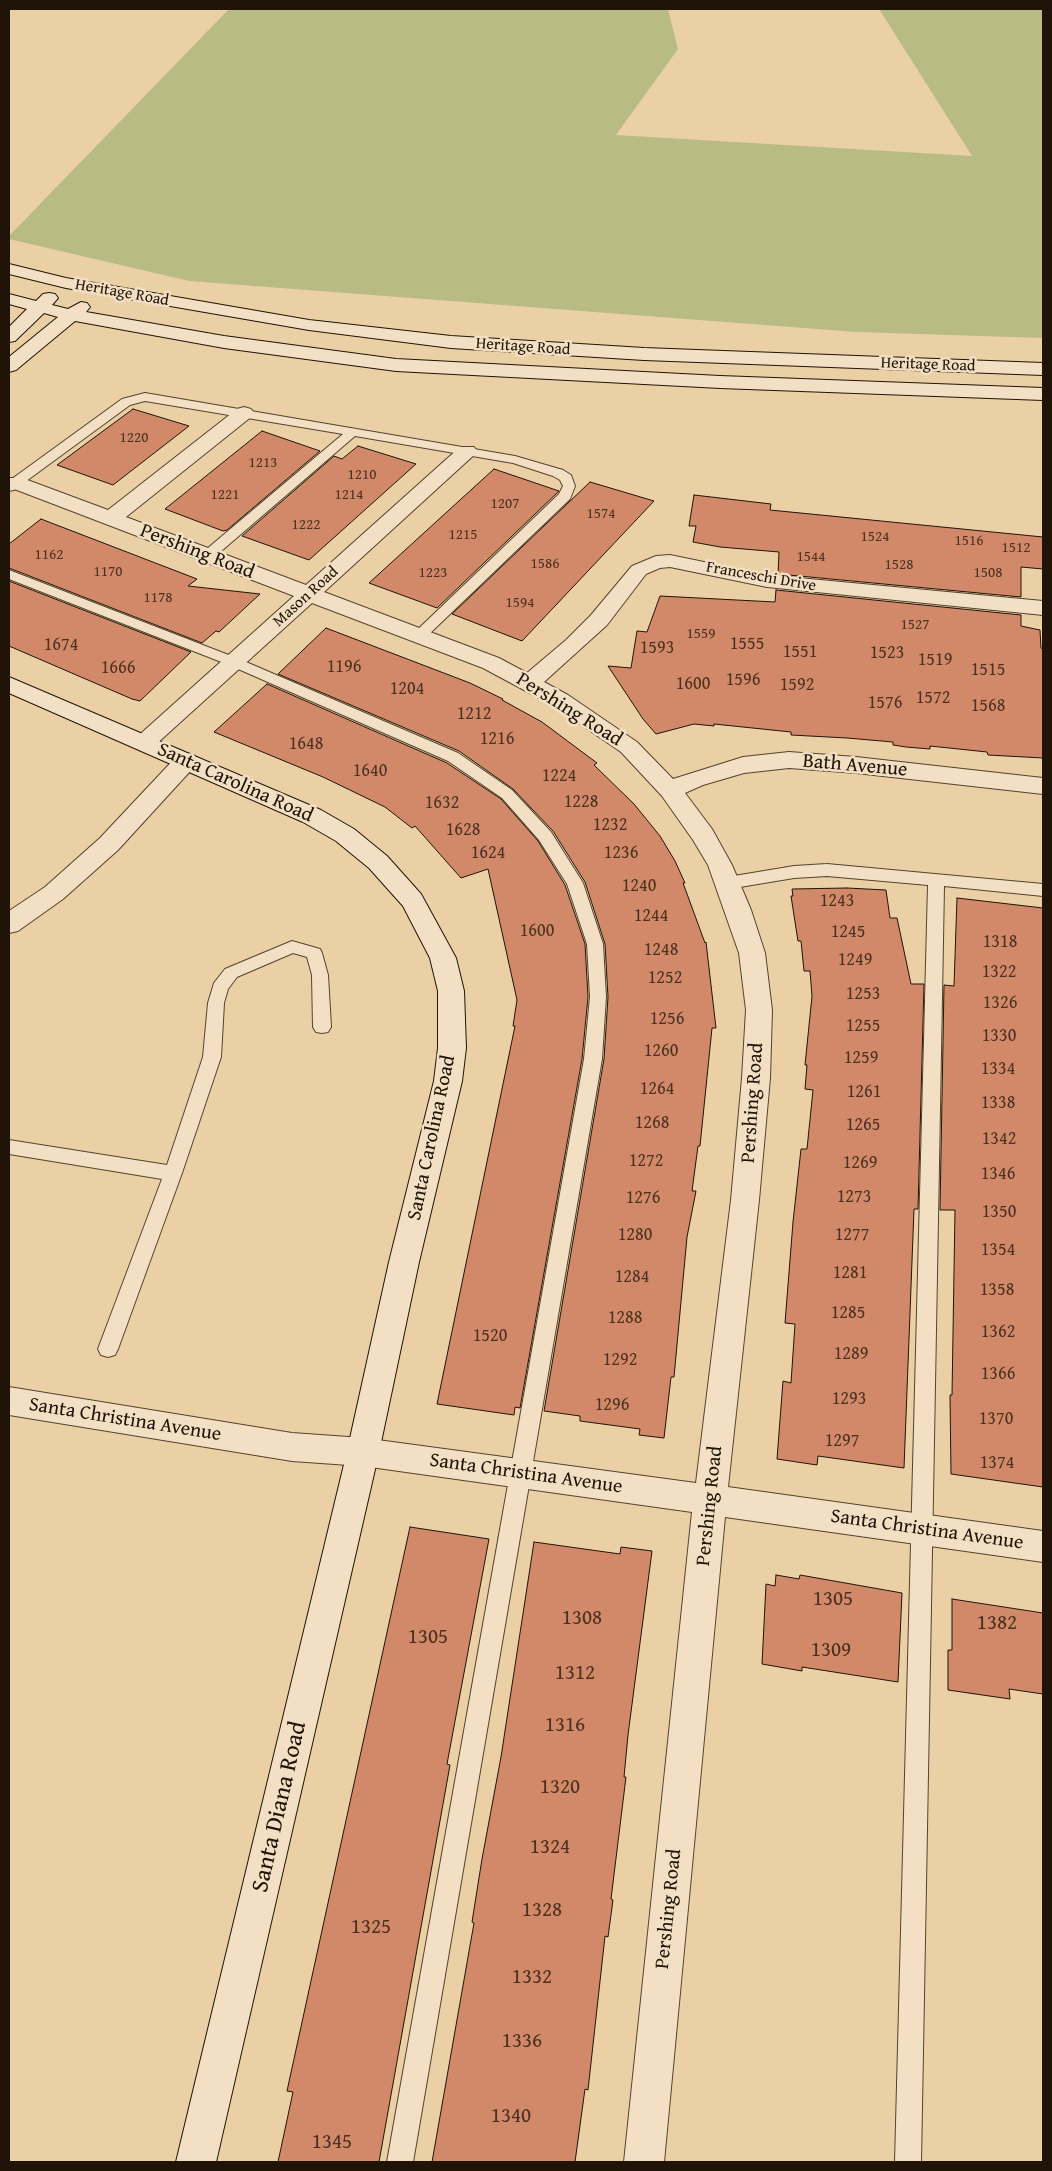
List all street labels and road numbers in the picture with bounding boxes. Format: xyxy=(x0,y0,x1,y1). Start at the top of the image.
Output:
street label: Heritage Road xyxy=(74,275,170,311)
street label: Heritage Road xyxy=(475,334,571,360)
street label: Heritage Road xyxy=(880,354,976,376)
street label: Pershing Road xyxy=(136,519,258,585)
street label: Franceschi Drive xyxy=(704,558,818,596)
street label: Mason Road xyxy=(269,563,343,631)
street label: Pershing Road xyxy=(512,668,626,752)
street label: Santa Carolina Road xyxy=(153,738,317,828)
street label: Bath Avenue xyxy=(802,749,908,783)
street label: Pershing Road xyxy=(737,1042,769,1164)
street label: Santa Carolina Road xyxy=(403,1053,461,1223)
street label: Santa Christina Avenue xyxy=(27,1393,223,1447)
street label: Pershing Road xyxy=(692,1445,728,1567)
street label: Santa Christina Avenue xyxy=(428,1449,624,1499)
street label: Santa Christina Avenue xyxy=(829,1505,1025,1555)
street label: Santa Diana Road xyxy=(246,1719,314,1895)
street label: Pershing Road xyxy=(651,1848,687,1970)

